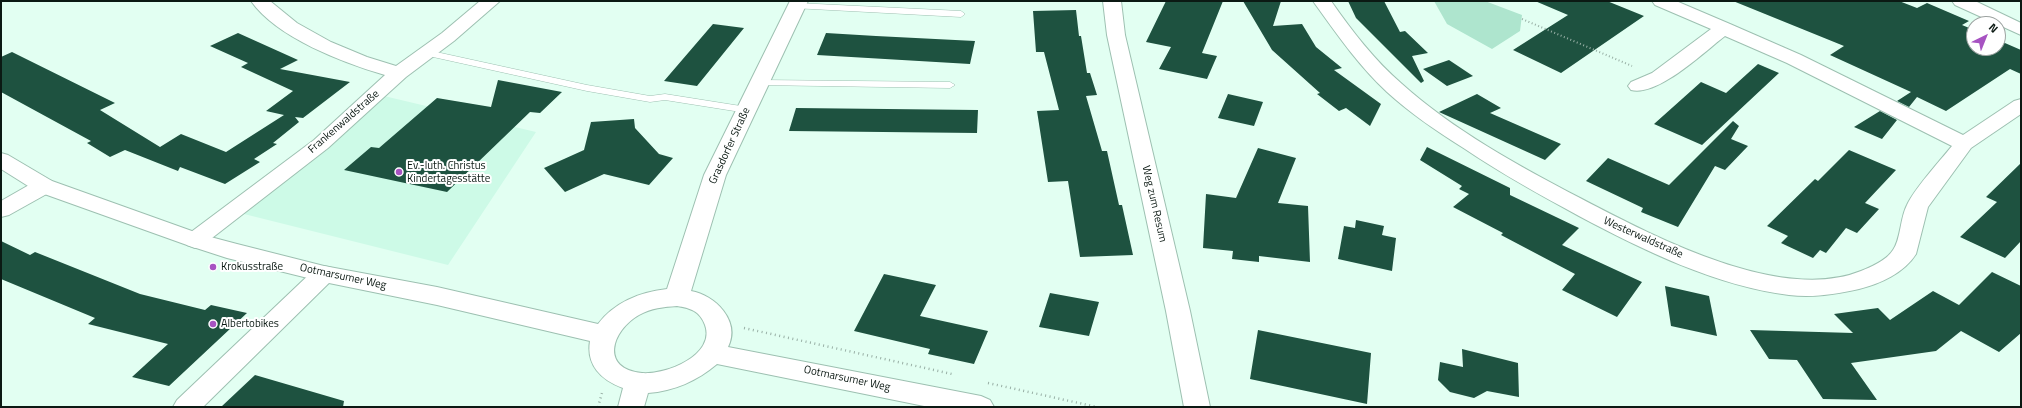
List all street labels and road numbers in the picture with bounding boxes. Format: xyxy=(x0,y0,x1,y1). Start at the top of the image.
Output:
street label: Frankenwaldstraße xyxy=(306,88,382,156)
street label: Grasdorfer Straße xyxy=(707,106,753,186)
street label: Weg zum Resum xyxy=(1139,165,1169,243)
street label: Westerwaldstraße xyxy=(1601,215,1685,261)
street label: Ootmarsumer Weg xyxy=(299,261,387,293)
street label: Ootmarsumer Weg xyxy=(803,363,891,395)

